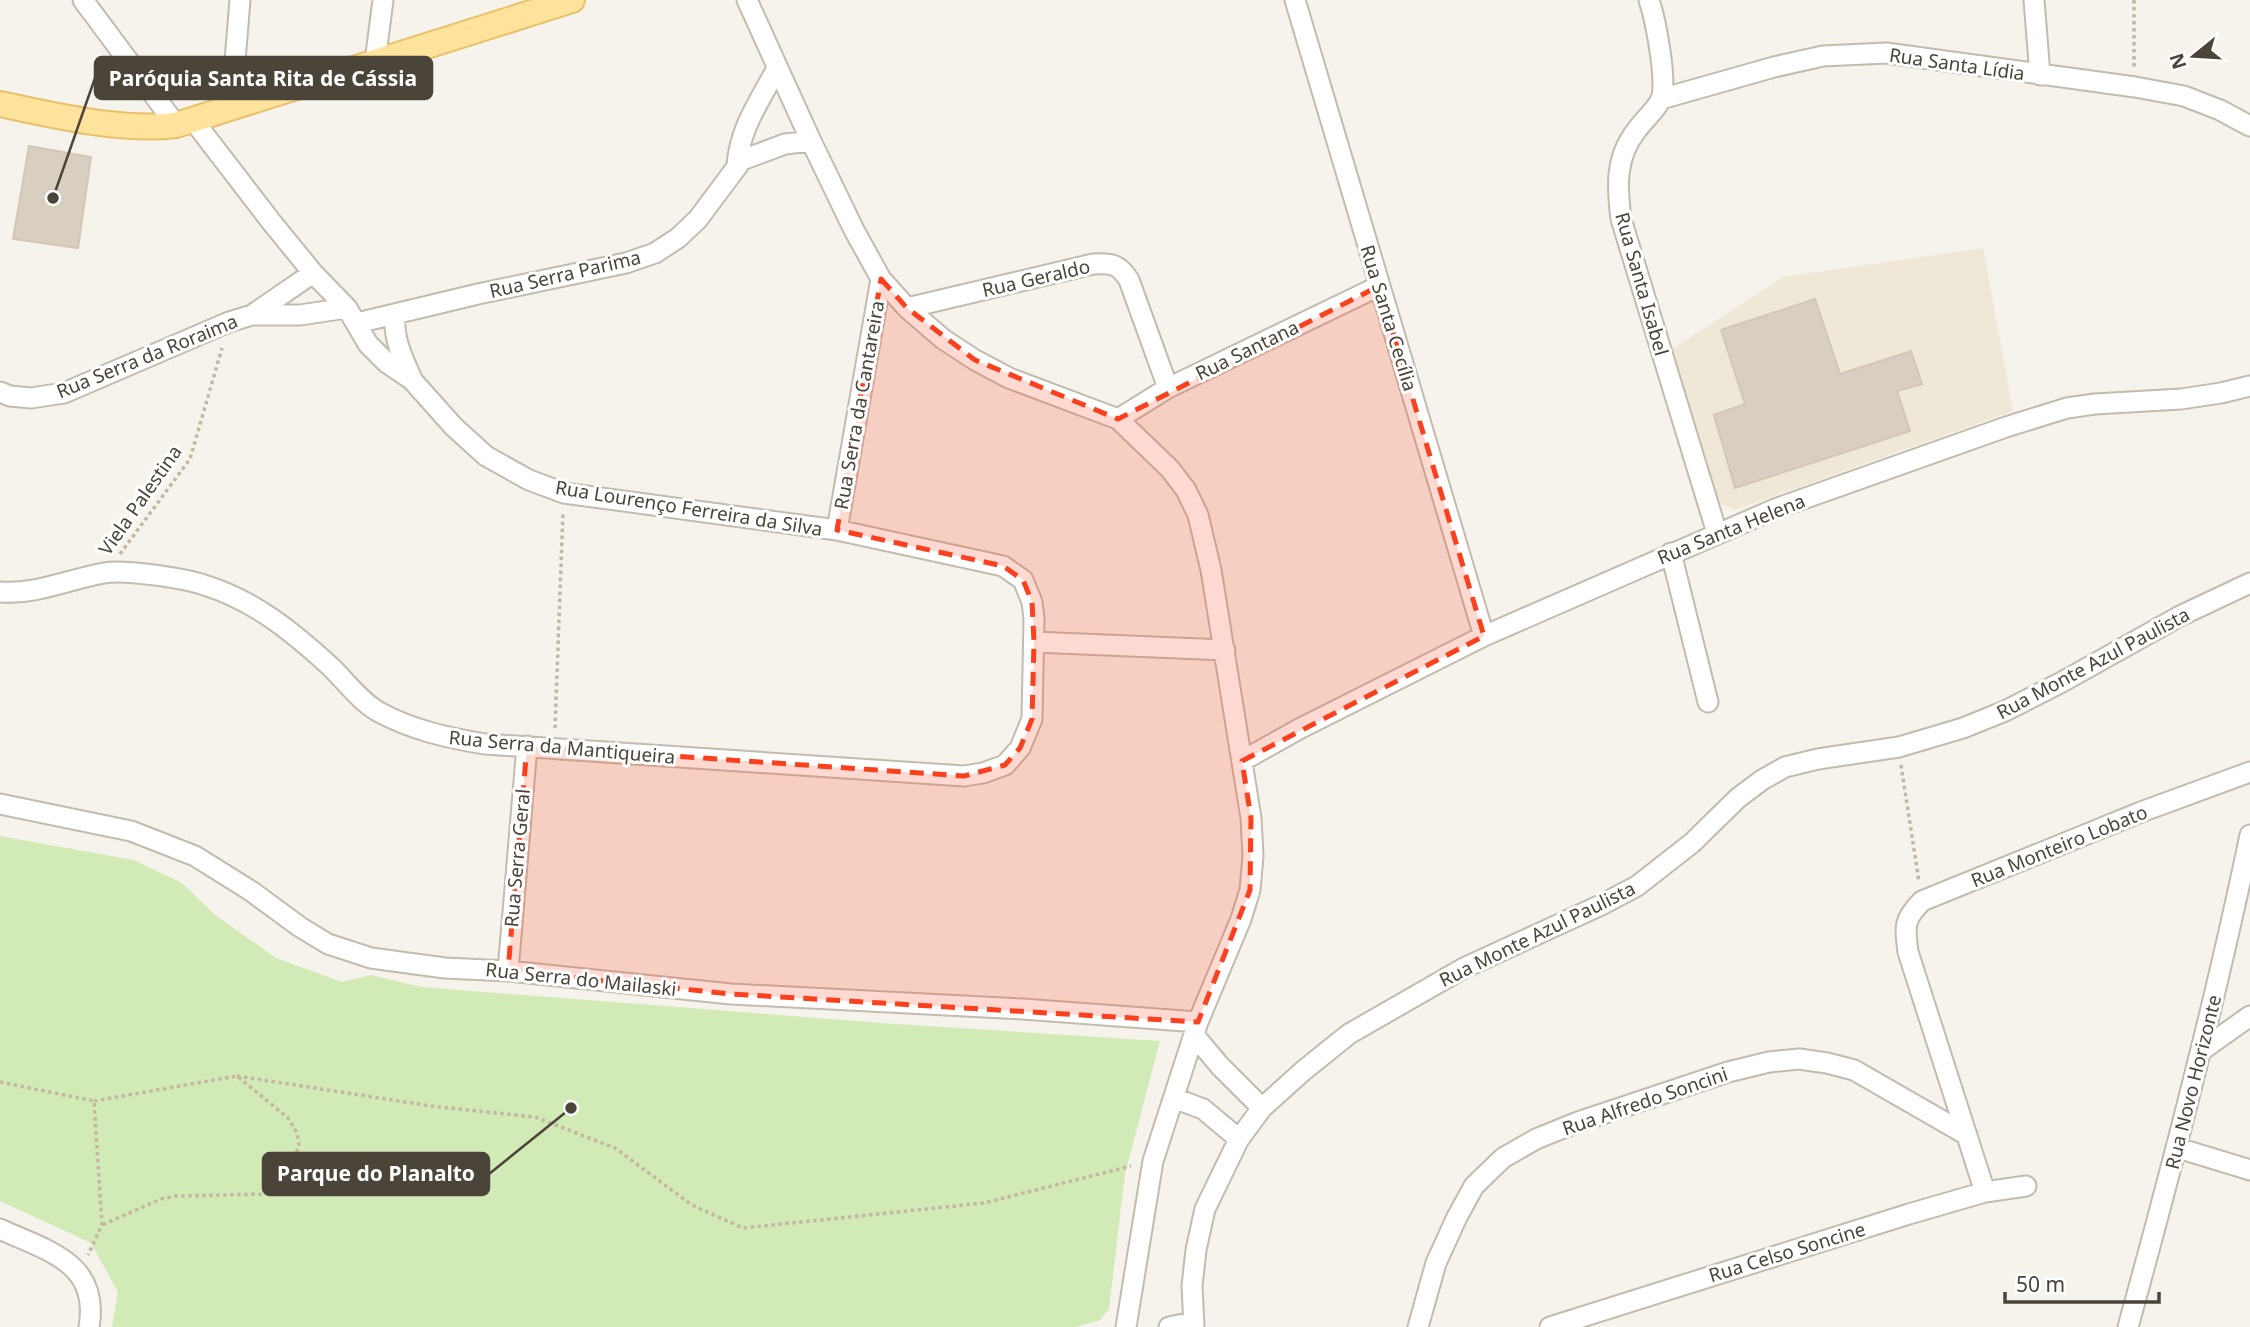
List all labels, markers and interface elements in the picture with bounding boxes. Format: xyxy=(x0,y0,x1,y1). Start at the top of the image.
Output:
north arrow xyxy=(2159,21,2229,91)
street label: Rua Santa Lídia xyxy=(1888,42,2026,86)
text: N xyxy=(2163,50,2193,73)
callout: Paróquia Santa Rita de Cássia xyxy=(95,57,432,99)
text: Paróquia Santa Rita de Cássia xyxy=(109,64,417,92)
street label: Rua Santa Isabel xyxy=(1609,209,1675,359)
street label: Rua Santa Cecília xyxy=(1354,242,1424,394)
street label: Rua Serra Parima xyxy=(487,244,643,304)
street label: Rua Geraldo xyxy=(980,253,1092,303)
street label: Rua Serra da Cantareira xyxy=(828,299,890,511)
street label: Rua Serra da Roraima xyxy=(53,308,241,404)
street label: Rua Santana xyxy=(1191,314,1303,386)
street label: Viela Palestina xyxy=(92,440,188,560)
street label: Rua Lourenço Ferreira da Silva xyxy=(554,474,824,542)
street label: Rua Santa Helena xyxy=(1653,487,1809,571)
street label: Rua Monte Azul Paulista xyxy=(1992,601,2194,725)
street label: Rua Serra da Mantiqueira xyxy=(448,724,676,770)
street label: Rua Serra Geral xyxy=(498,788,536,928)
street label: Rua Monteiro Lobato xyxy=(1967,799,2151,893)
street label: Rua Monte Azul Paulista xyxy=(1435,875,1639,993)
street label: Rua Serra do Mailaski xyxy=(484,956,678,1002)
street label: Rua Novo Horizonte xyxy=(2159,992,2227,1172)
street label: Rua Alfredo Soncini xyxy=(1559,1060,1731,1142)
callout: Parque do Planalto xyxy=(263,1153,489,1195)
text: Parque do Planalto xyxy=(277,1159,475,1187)
street label: Rua Celso Soncine xyxy=(1706,1216,1868,1288)
scale bar xyxy=(2005,1260,2159,1304)
text: 50 m xyxy=(2016,1270,2065,1298)

